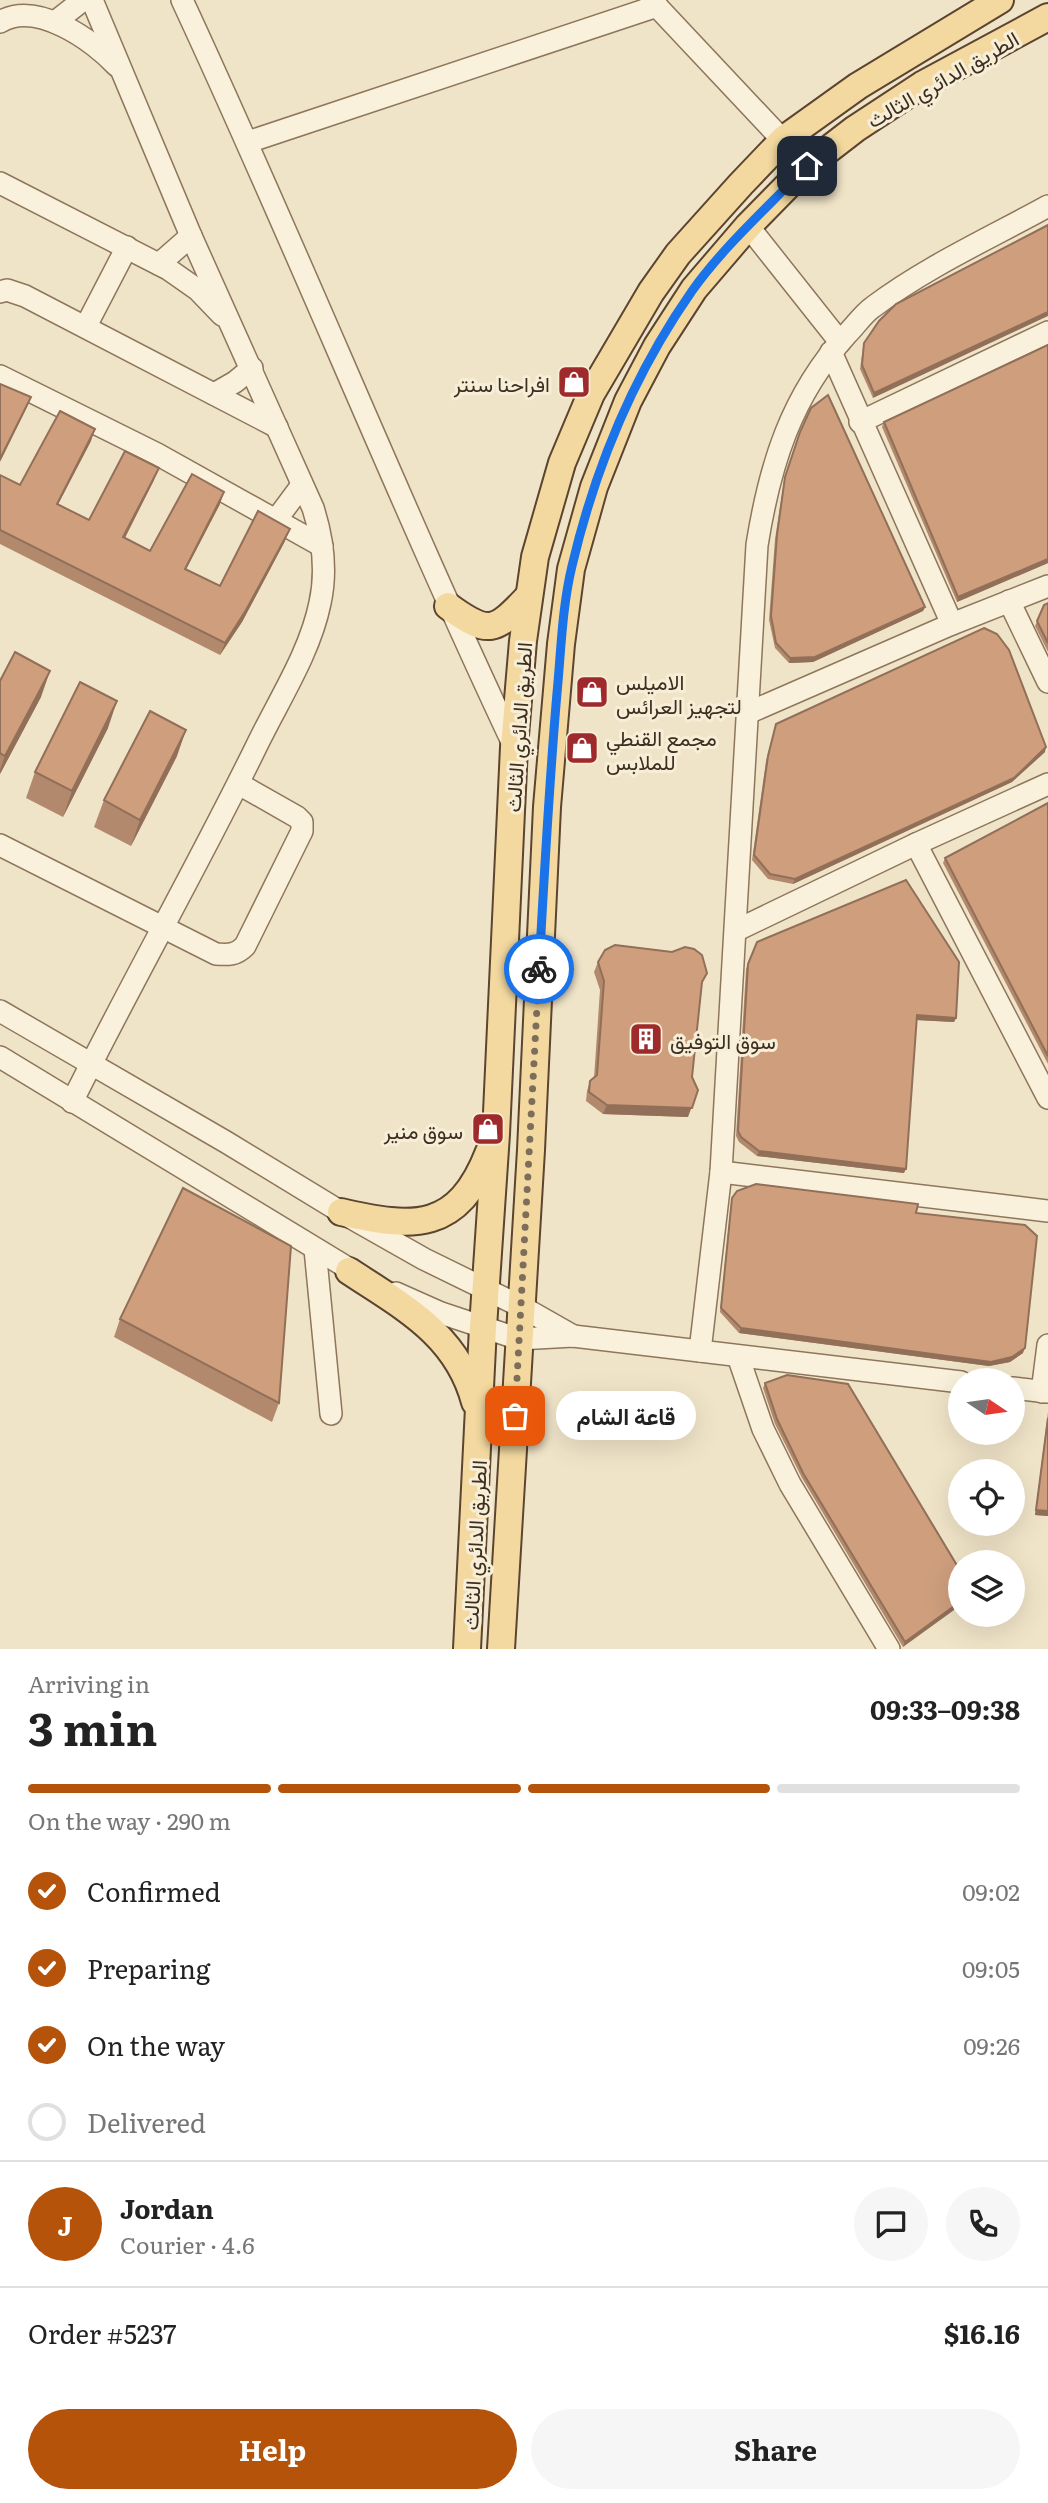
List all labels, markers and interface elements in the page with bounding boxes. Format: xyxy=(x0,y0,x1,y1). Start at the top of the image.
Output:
street label: الطريق الدائري الثالث xyxy=(860,22,1026,138)
pin xyxy=(777,136,837,196)
icon: home xyxy=(788,147,826,185)
shop icon: افراحنا سنتر xyxy=(555,363,593,401)
place label: افراحنا سنتر xyxy=(453,367,550,398)
street label: الطريق الدائري الثالث xyxy=(496,641,542,813)
place label: الاميلس لتجهيز العرائس xyxy=(616,665,742,720)
shop icon: الاميلس لتجهيز العرائس xyxy=(573,673,611,711)
place label: مجمع القنطي للملابس xyxy=(606,721,717,776)
shop icon: مجمع القنطي للملابس xyxy=(563,729,601,767)
courier xyxy=(504,934,574,1004)
icon: bike xyxy=(520,950,558,988)
building icon: سوق التوفيق xyxy=(627,1020,665,1058)
place label: سوق التوفيق xyxy=(670,1024,776,1055)
shop icon: سوق منير xyxy=(469,1110,507,1148)
place label: سوق منير xyxy=(383,1114,463,1145)
north arrow xyxy=(948,1368,1026,1446)
map controls xyxy=(948,1368,1025,1627)
pin xyxy=(485,1386,545,1446)
callout: قاعة الشام xyxy=(557,1392,697,1440)
icon: bag xyxy=(496,1397,534,1435)
text: قاعة الشام xyxy=(577,1398,675,1432)
street label: الطريق الدائري الثالث xyxy=(453,1459,497,1631)
button: locate xyxy=(948,1459,1025,1536)
button: layers xyxy=(948,1550,1025,1627)
text: Arriving in xyxy=(28,1666,150,1700)
text: 09:33–09:38 xyxy=(870,1689,1020,1728)
text: 3 min xyxy=(28,1692,158,1760)
text: On the way · 290 m xyxy=(28,1803,231,1837)
text: Confirmed xyxy=(87,1871,221,1910)
icon: check xyxy=(28,1872,66,1910)
text: 09:02 xyxy=(962,1874,1020,1908)
text: Preparing xyxy=(87,1948,210,1987)
icon: check xyxy=(28,1949,66,1987)
text: 09:05 xyxy=(962,1951,1020,1985)
text: On the way xyxy=(87,2025,225,2064)
icon: check xyxy=(28,2026,66,2064)
text: 09:26 xyxy=(963,2028,1020,2062)
text: Delivered xyxy=(87,2102,206,2141)
button: chat xyxy=(854,2187,928,2261)
button: phone xyxy=(946,2187,1020,2261)
text: Jordan xyxy=(120,2188,214,2227)
text: J xyxy=(58,2205,72,2244)
text: Courier · 4.6 xyxy=(120,2227,255,2261)
text: Order #5237 xyxy=(28,2313,176,2352)
text: $16.16 xyxy=(944,2313,1020,2352)
button: Help xyxy=(28,2409,517,2489)
button: Share xyxy=(531,2409,1020,2489)

